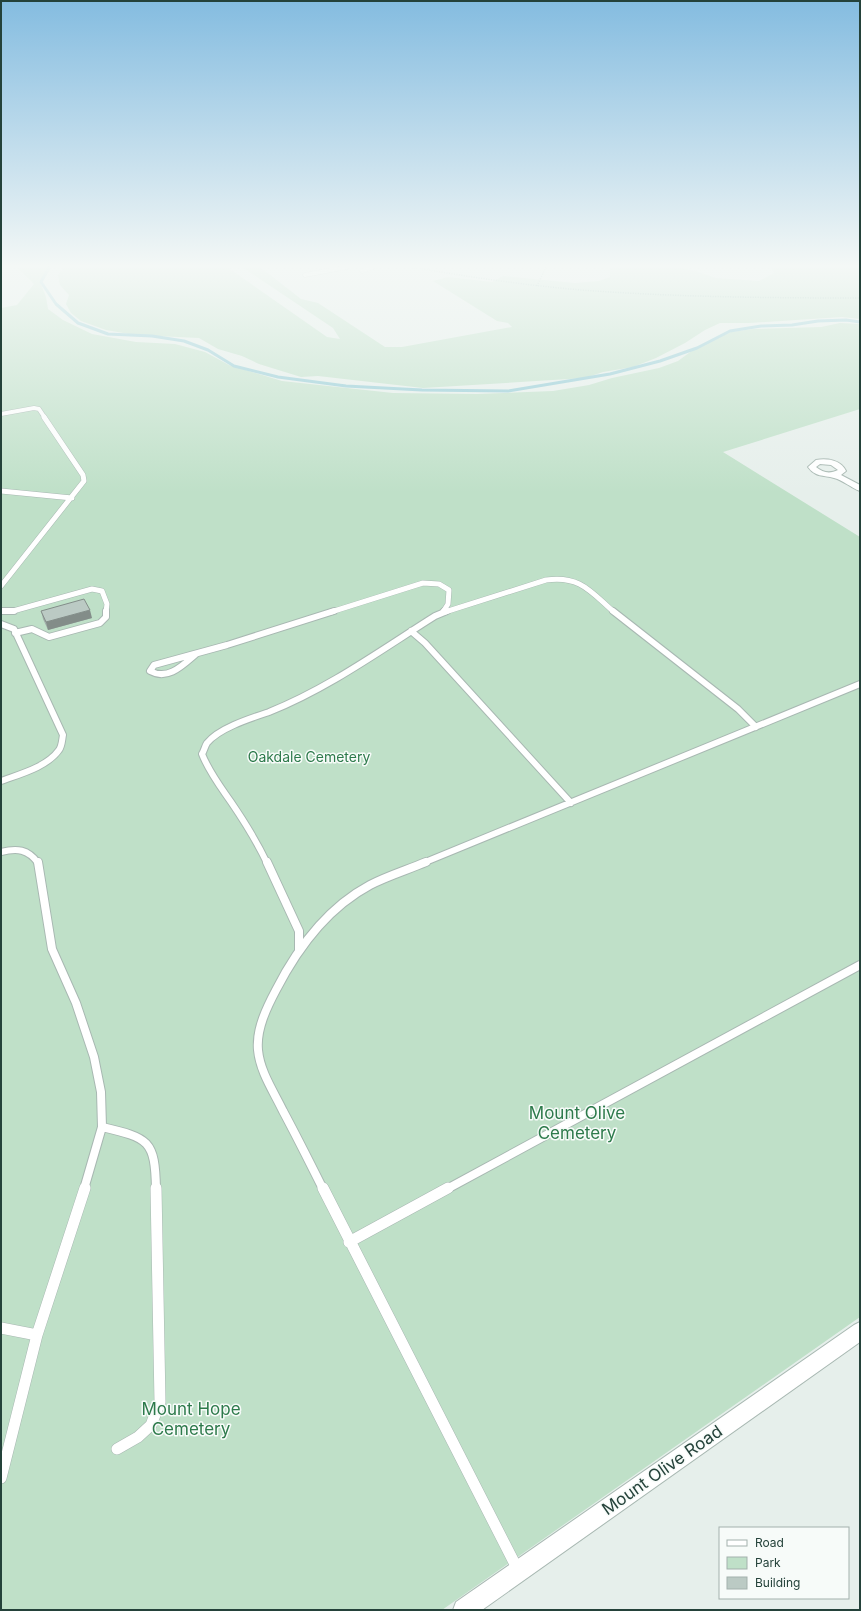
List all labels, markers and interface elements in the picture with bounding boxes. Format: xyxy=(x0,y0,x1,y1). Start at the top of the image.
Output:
park label: Oakdale Cemetery xyxy=(248,748,370,765)
park label: Mount Olive Cemetery xyxy=(529,1103,625,1143)
park label: Mount Hope Cemetery xyxy=(141,1399,241,1439)
street label: Mount Olive Road xyxy=(598,1421,726,1519)
legend xyxy=(719,1527,849,1599)
text: Road xyxy=(755,1535,784,1550)
text: Park xyxy=(755,1555,781,1570)
text: Building xyxy=(755,1575,800,1590)

